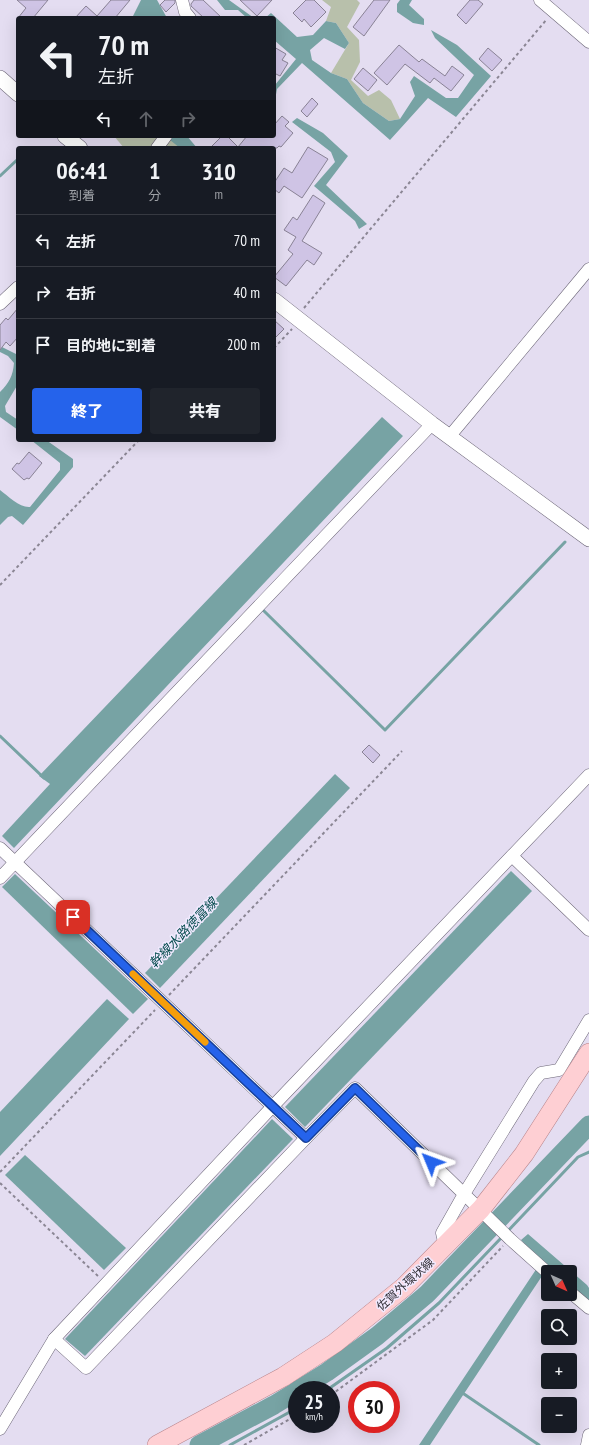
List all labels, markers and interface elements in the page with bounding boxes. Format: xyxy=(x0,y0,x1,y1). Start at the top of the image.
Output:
text: 70 m xyxy=(98,26,149,63)
icon: left xyxy=(32,32,84,84)
text: 左折 xyxy=(98,65,134,88)
icon: left xyxy=(93,108,115,130)
icon: ahead xyxy=(135,108,157,130)
icon: right xyxy=(177,108,199,130)
text: 06:41 xyxy=(56,155,108,186)
text: 1 xyxy=(149,155,160,186)
text: 310 xyxy=(201,156,236,187)
text: m xyxy=(214,186,223,203)
text: 到着 xyxy=(69,187,95,204)
text: 分 xyxy=(148,187,161,204)
icon: left xyxy=(32,230,54,252)
text: 70 m xyxy=(234,231,260,250)
text: 左折 xyxy=(66,232,96,251)
icon: right xyxy=(32,282,54,304)
text: 40 m xyxy=(234,283,260,302)
text: 右折 xyxy=(66,284,96,303)
icon: arrive xyxy=(32,334,54,356)
text: 200 m xyxy=(227,335,260,354)
text: 目的地に到着 xyxy=(66,336,156,355)
button: 終了 xyxy=(32,388,142,434)
button: 共有 xyxy=(150,388,260,434)
water label: 幹線水路徳富線 xyxy=(145,893,222,972)
pin xyxy=(56,900,90,934)
icon: arrive xyxy=(62,906,84,928)
position arrow xyxy=(410,1141,452,1183)
street label: 佐賀外環状線 xyxy=(373,1254,437,1314)
north arrow xyxy=(541,1265,577,1301)
map controls xyxy=(541,1265,577,1433)
button: search xyxy=(541,1309,577,1345)
button: + xyxy=(541,1353,577,1389)
speed limit sign: 30 xyxy=(348,1381,400,1433)
text: 25 xyxy=(304,1389,324,1415)
button: − xyxy=(541,1397,577,1433)
text: km/h xyxy=(305,1410,323,1423)

